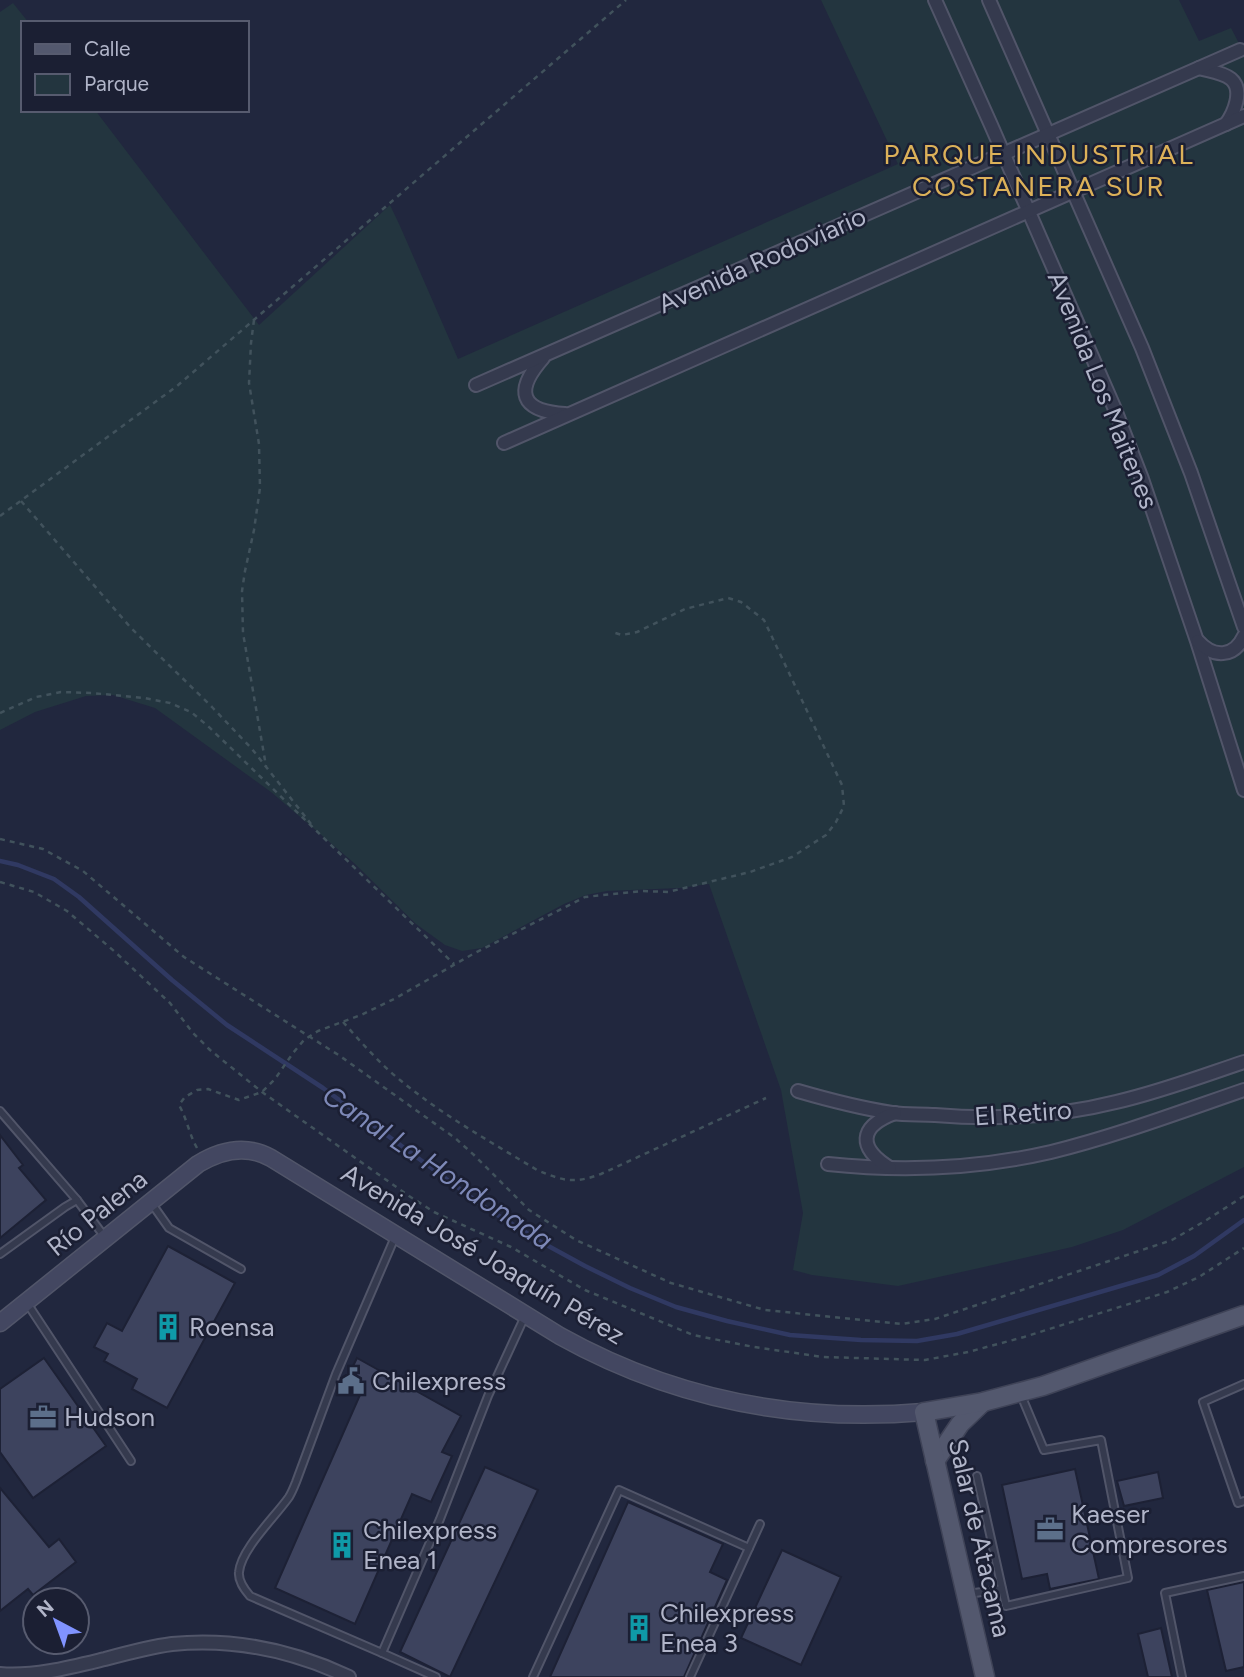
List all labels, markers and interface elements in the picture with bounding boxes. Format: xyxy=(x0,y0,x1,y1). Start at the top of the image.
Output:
legend xyxy=(21,21,248,112)
text: Calle xyxy=(84,36,131,61)
text: Parque xyxy=(84,71,149,96)
district label: PARQUE INDUSTRIAL COSTANERA SUR xyxy=(883,137,1195,203)
street label: Avenida Rodoviario xyxy=(653,200,871,320)
street label: Avenida Los Maitenes xyxy=(1041,267,1165,513)
water label: Canal La Hondonada xyxy=(316,1077,560,1257)
street label: El Retiro xyxy=(973,1094,1073,1132)
street label: Avenida José Joaquín Pérez xyxy=(336,1157,630,1351)
street label: Río Palena xyxy=(40,1163,154,1263)
place label: Roensa xyxy=(189,1311,274,1343)
building icon: Roensa xyxy=(153,1312,183,1342)
place label: Chilexpress xyxy=(372,1365,506,1397)
public building icon: Chilexpress xyxy=(336,1366,366,1396)
place label: Hudson xyxy=(64,1401,155,1433)
office icon: Hudson xyxy=(28,1402,58,1432)
street label: Salar de Atacama xyxy=(942,1436,1018,1640)
place label: Kaeser Compresores xyxy=(1071,1498,1228,1560)
place label: Chilexpress Enea 1 xyxy=(363,1514,497,1576)
office icon: Kaeser Compresores xyxy=(1035,1514,1065,1544)
building icon: Chilexpress Enea 1 xyxy=(327,1530,357,1560)
north arrow xyxy=(21,1586,91,1656)
text: N xyxy=(32,1595,58,1622)
place label: Chilexpress Enea 3 xyxy=(660,1597,794,1659)
building icon: Chilexpress Enea 3 xyxy=(624,1613,654,1643)

